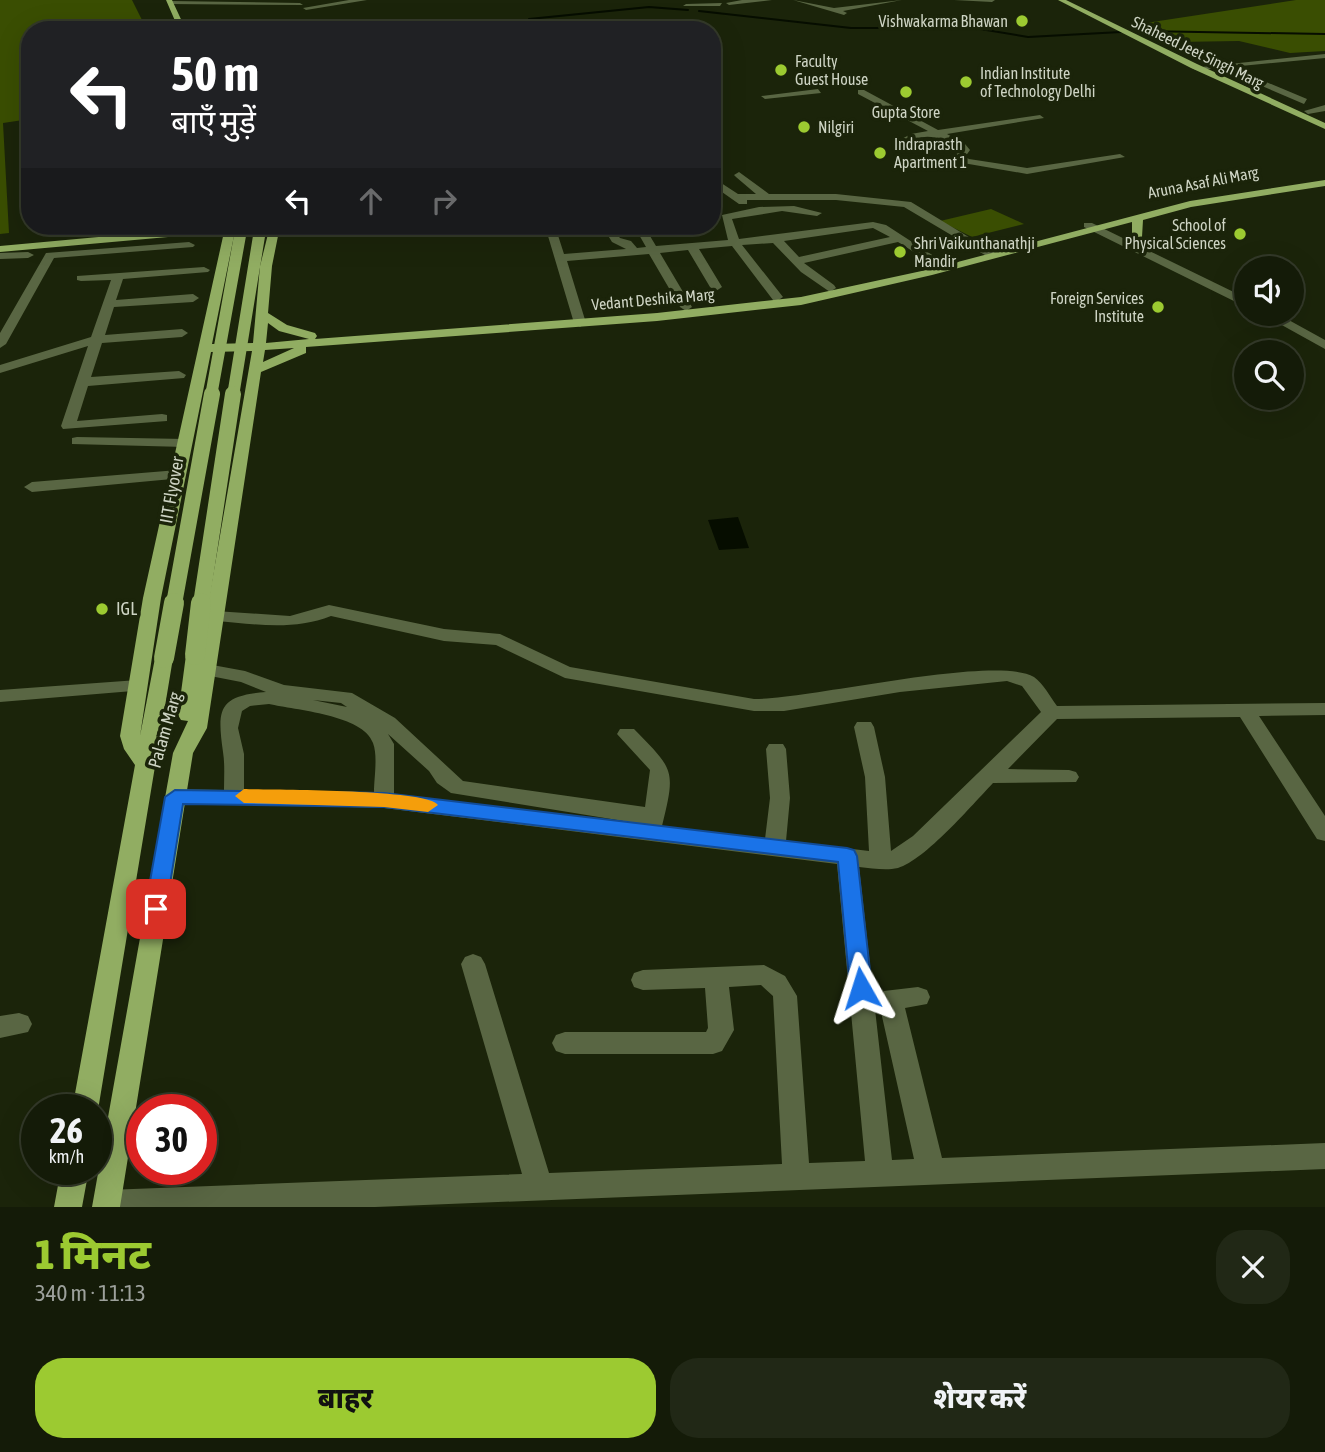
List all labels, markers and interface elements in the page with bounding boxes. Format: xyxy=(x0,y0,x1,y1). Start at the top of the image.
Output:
place label: Vishwakarma Bhawan xyxy=(879,12,1008,30)
street label: Shaheed Jeet Singh Marg xyxy=(1129,12,1267,93)
marker: Vishwakarma Bhawan xyxy=(1014,13,1030,29)
text: 50 m xyxy=(171,45,259,101)
icon: left xyxy=(56,49,147,140)
place label: Faculty Guest House xyxy=(795,52,868,88)
marker: Faculty Guest House xyxy=(773,62,789,78)
place label: Indian Institute of Technology Delhi xyxy=(980,64,1096,101)
marker: Indian Institute of Technology Delhi xyxy=(958,74,974,90)
marker: Gupta Store xyxy=(898,84,914,100)
text: बाएँ मुड़ें xyxy=(171,103,256,140)
place label: Gupta Store xyxy=(872,103,940,122)
place label: Nilgiri xyxy=(818,118,854,137)
marker: Nilgiri xyxy=(796,119,812,135)
place label: Indraprasth Apartment 1 xyxy=(894,135,967,172)
marker: Indraprasth Apartment 1 xyxy=(872,145,888,161)
street label: Aruna Asaf Ali Marg xyxy=(1146,162,1260,203)
icon: left xyxy=(279,182,317,220)
icon: ahead xyxy=(352,182,390,220)
icon: right xyxy=(425,182,463,220)
place label: School of Physical Sciences xyxy=(1125,216,1227,253)
marker: School of Physical Sciences xyxy=(1232,226,1248,242)
place label: Shri Vaikunthanathji Mandir xyxy=(914,234,1035,270)
marker: Shri Vaikunthanathji Mandir xyxy=(892,244,908,260)
map controls xyxy=(1234,256,1304,410)
button: sound xyxy=(1234,256,1304,326)
street label: Vedant Deshika Marg xyxy=(591,285,715,314)
place label: Foreign Services Institute xyxy=(1050,289,1144,325)
marker: Foreign Services Institute xyxy=(1150,299,1166,315)
button: search xyxy=(1234,340,1304,410)
street label: IIT Flyover xyxy=(155,454,188,525)
place label: IGL xyxy=(116,598,137,619)
marker: IGL xyxy=(94,601,110,617)
street label: Palam Marg xyxy=(144,689,185,770)
pin xyxy=(126,879,186,939)
icon: arrive xyxy=(137,890,175,928)
position arrow xyxy=(824,951,898,1025)
speed limit sign: 30 xyxy=(126,1094,217,1185)
text: 26 xyxy=(50,1110,83,1150)
text: km/h xyxy=(49,1146,84,1167)
text: 1 मिनट xyxy=(35,1230,151,1278)
button: close xyxy=(1216,1230,1290,1304)
text: 340 m · 11:13 xyxy=(35,1280,146,1306)
button: बाहर xyxy=(35,1358,656,1438)
button: शेयर करें xyxy=(670,1358,1290,1438)

